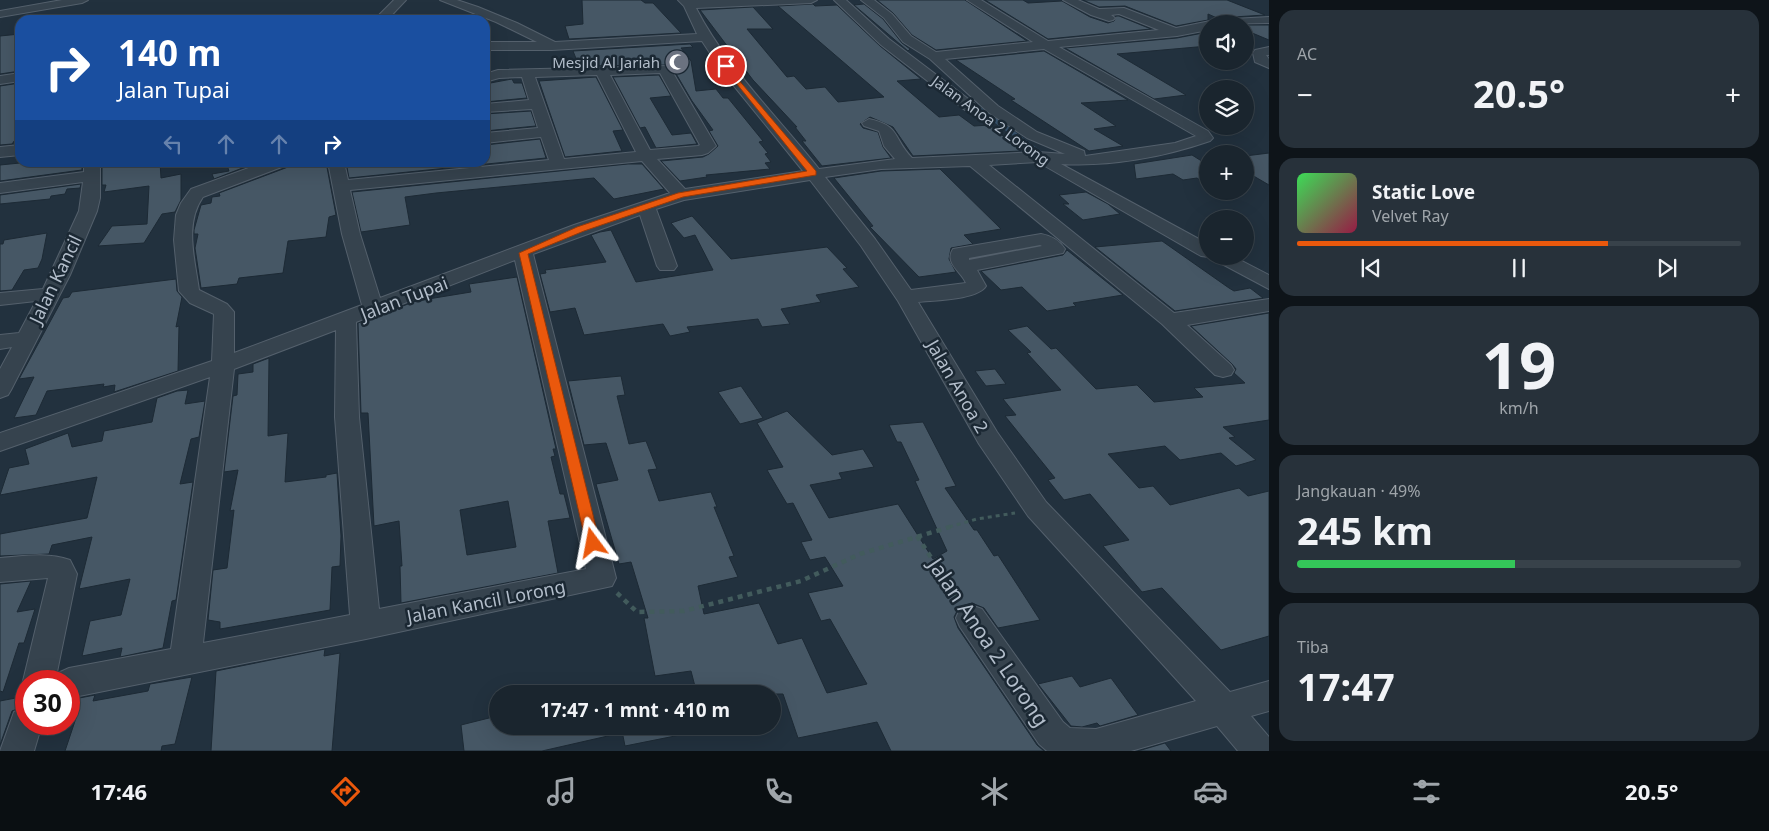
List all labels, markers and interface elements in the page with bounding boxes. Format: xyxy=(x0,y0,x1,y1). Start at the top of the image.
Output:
map controls xyxy=(1199,15,1254,265)
button: sound xyxy=(1199,15,1254,70)
text: 140 m xyxy=(118,29,221,76)
icon: right xyxy=(35,35,100,100)
text: AC xyxy=(1297,43,1317,65)
pin xyxy=(705,45,747,87)
mosque icon: Mesjid Al Jariah xyxy=(664,49,690,75)
place label: Mesjid Al Jariah xyxy=(552,52,660,72)
icon: arrive xyxy=(712,52,740,80)
text: 20.5° xyxy=(1473,67,1565,119)
street label: Jalan Anoa 2 Lorong xyxy=(926,69,1054,170)
text: Jalan Tupai xyxy=(118,74,230,104)
text: − xyxy=(1297,75,1313,113)
text: + xyxy=(1725,75,1741,113)
button: layers xyxy=(1199,80,1254,135)
icon: left xyxy=(159,130,187,158)
icon: ahead xyxy=(212,130,240,158)
icon: ahead xyxy=(265,130,293,158)
icon: right xyxy=(318,130,346,158)
button: + xyxy=(1199,145,1254,200)
text: Static Love xyxy=(1372,179,1475,205)
text: Velvet Ray xyxy=(1372,205,1449,227)
button: − xyxy=(1199,210,1254,265)
street label: Jalan Kancil xyxy=(22,231,87,329)
icon: previous xyxy=(1357,254,1385,282)
icon: pause xyxy=(1505,254,1533,282)
icon: next xyxy=(1653,254,1681,282)
street label: Jalan Tupai xyxy=(355,270,451,326)
text: 19 xyxy=(1482,320,1556,408)
street label: Jalan Anoa 2 xyxy=(921,333,994,437)
text: km/h xyxy=(1499,397,1539,419)
text: Jangkauan · 49% xyxy=(1297,480,1421,502)
text: 245 km xyxy=(1297,504,1433,556)
position arrow xyxy=(566,516,618,568)
street label: Jalan Anoa 2 Lorong xyxy=(921,551,1056,732)
street label: Jalan Kancil Lorong xyxy=(403,574,567,629)
text: Tiba xyxy=(1297,636,1329,658)
text: 17:47 xyxy=(1297,660,1395,712)
speed limit sign: 30 xyxy=(15,670,80,735)
text: 17:47 · 1 mnt · 410 m xyxy=(540,697,730,723)
icon: directions xyxy=(328,774,363,809)
icon: music xyxy=(544,774,579,809)
icon: phone xyxy=(761,774,796,809)
icon: climate xyxy=(977,774,1012,809)
icon: car xyxy=(1193,774,1228,809)
icon: filters xyxy=(1409,774,1444,809)
text: 17:46 xyxy=(91,776,147,806)
text: 20.5° xyxy=(1625,776,1678,806)

